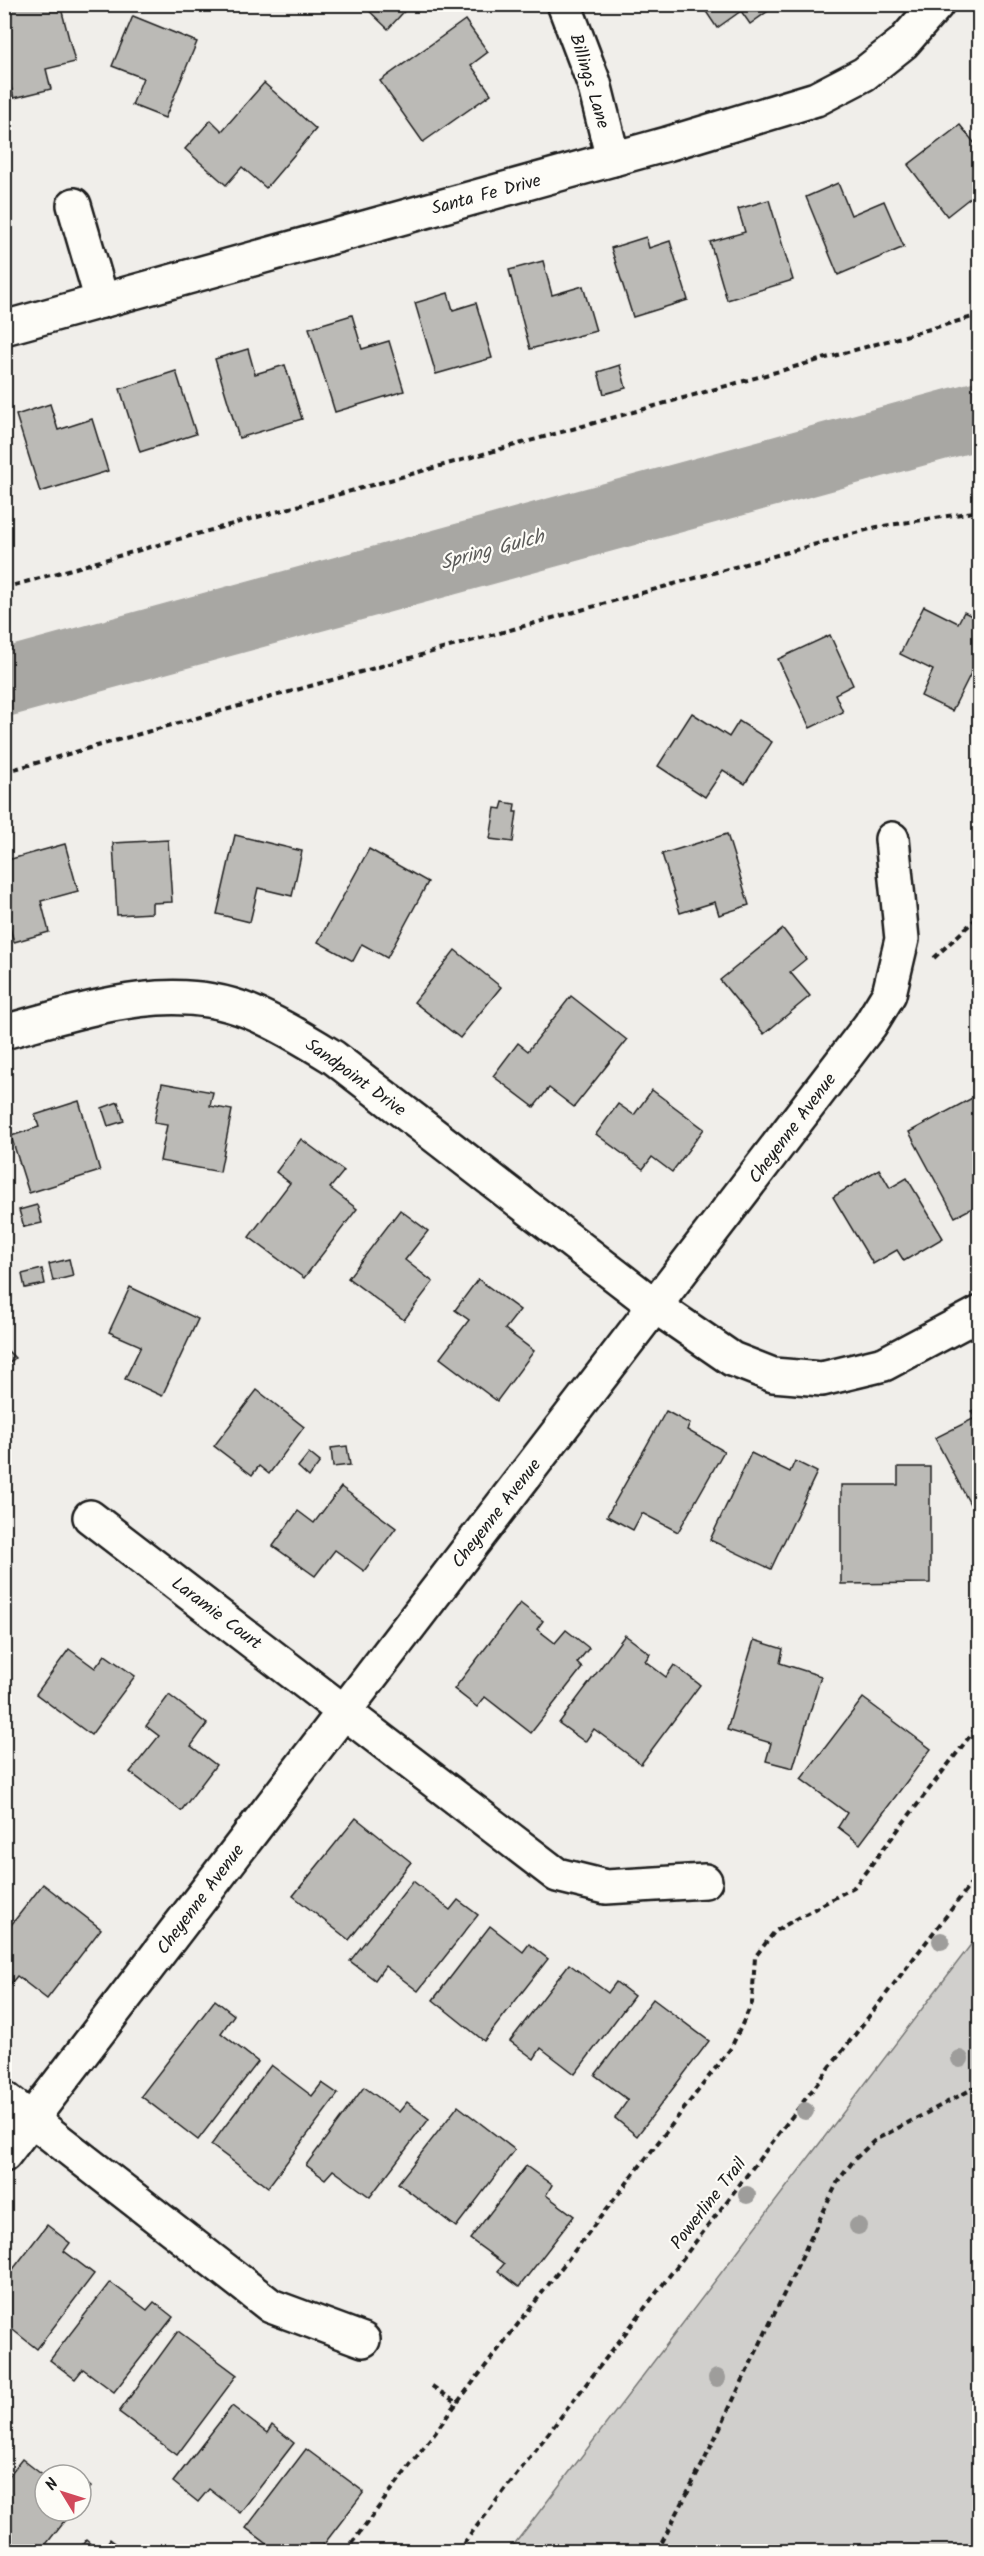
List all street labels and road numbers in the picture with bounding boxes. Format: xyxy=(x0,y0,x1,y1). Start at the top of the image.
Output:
street label: Billings Lane xyxy=(560,30,617,132)
street label: Santa Fe Drive xyxy=(428,167,544,224)
street label: Sandpoint Drive xyxy=(298,1032,412,1125)
street label: Cheyenne Avenue xyxy=(742,1067,845,1191)
street label: Cheyenne Avenue xyxy=(445,1453,549,1575)
street label: Laramie Court xyxy=(165,1570,268,1659)
street label: Cheyenne Avenue xyxy=(150,1838,253,1962)
street label: Powerline Trail xyxy=(664,2151,755,2256)

